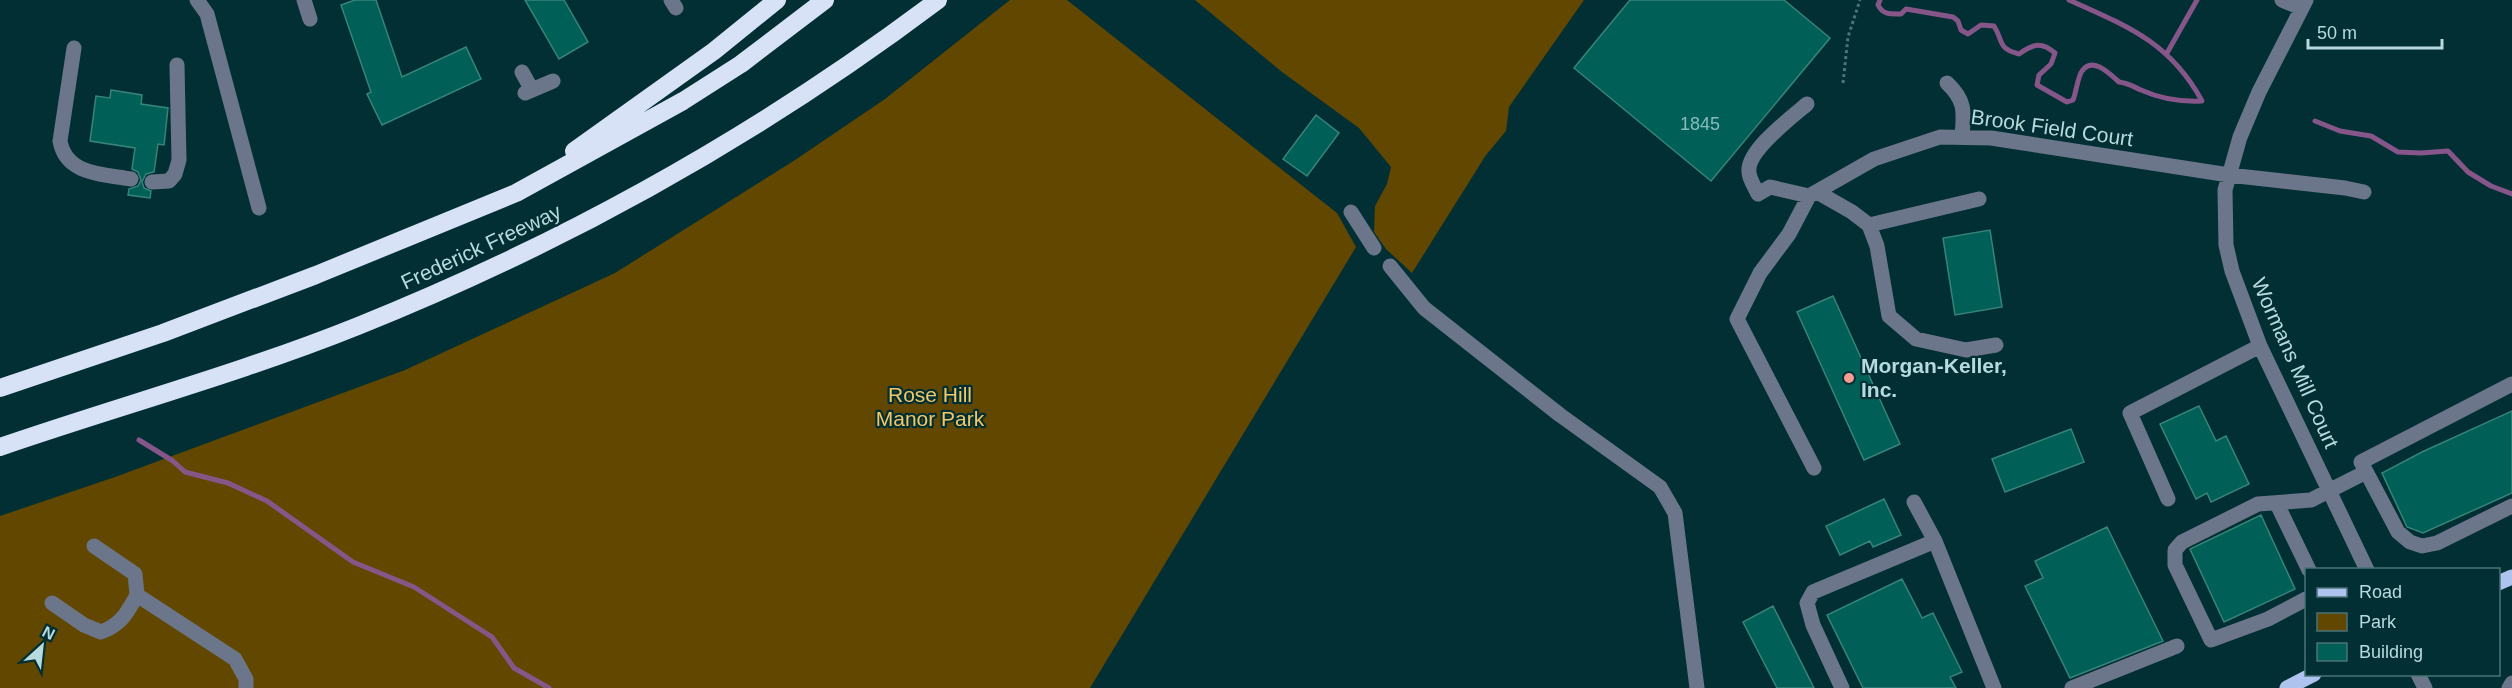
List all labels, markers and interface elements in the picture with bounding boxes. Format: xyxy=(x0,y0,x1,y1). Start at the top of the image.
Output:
scale bar xyxy=(2308,12,2442,50)
text: 50 m xyxy=(2317,23,2357,43)
street label: Brook Field Court xyxy=(1970,105,2135,150)
house number: 1845 xyxy=(1680,114,1720,134)
street label: Frederick Freeway xyxy=(397,199,565,294)
street label: Wormans Mill Court xyxy=(2248,274,2343,452)
place label: Morgan-Keller, Inc. xyxy=(1861,354,2007,401)
marker: Morgan-Keller, Inc. xyxy=(1842,371,1856,385)
park label: Rose Hill Manor Park xyxy=(876,383,985,430)
legend xyxy=(2305,568,2500,676)
text: Road xyxy=(2359,582,2402,602)
text: Park xyxy=(2359,612,2397,632)
north arrow xyxy=(12,616,72,676)
text: N xyxy=(40,623,58,643)
text: Building xyxy=(2359,642,2423,662)

